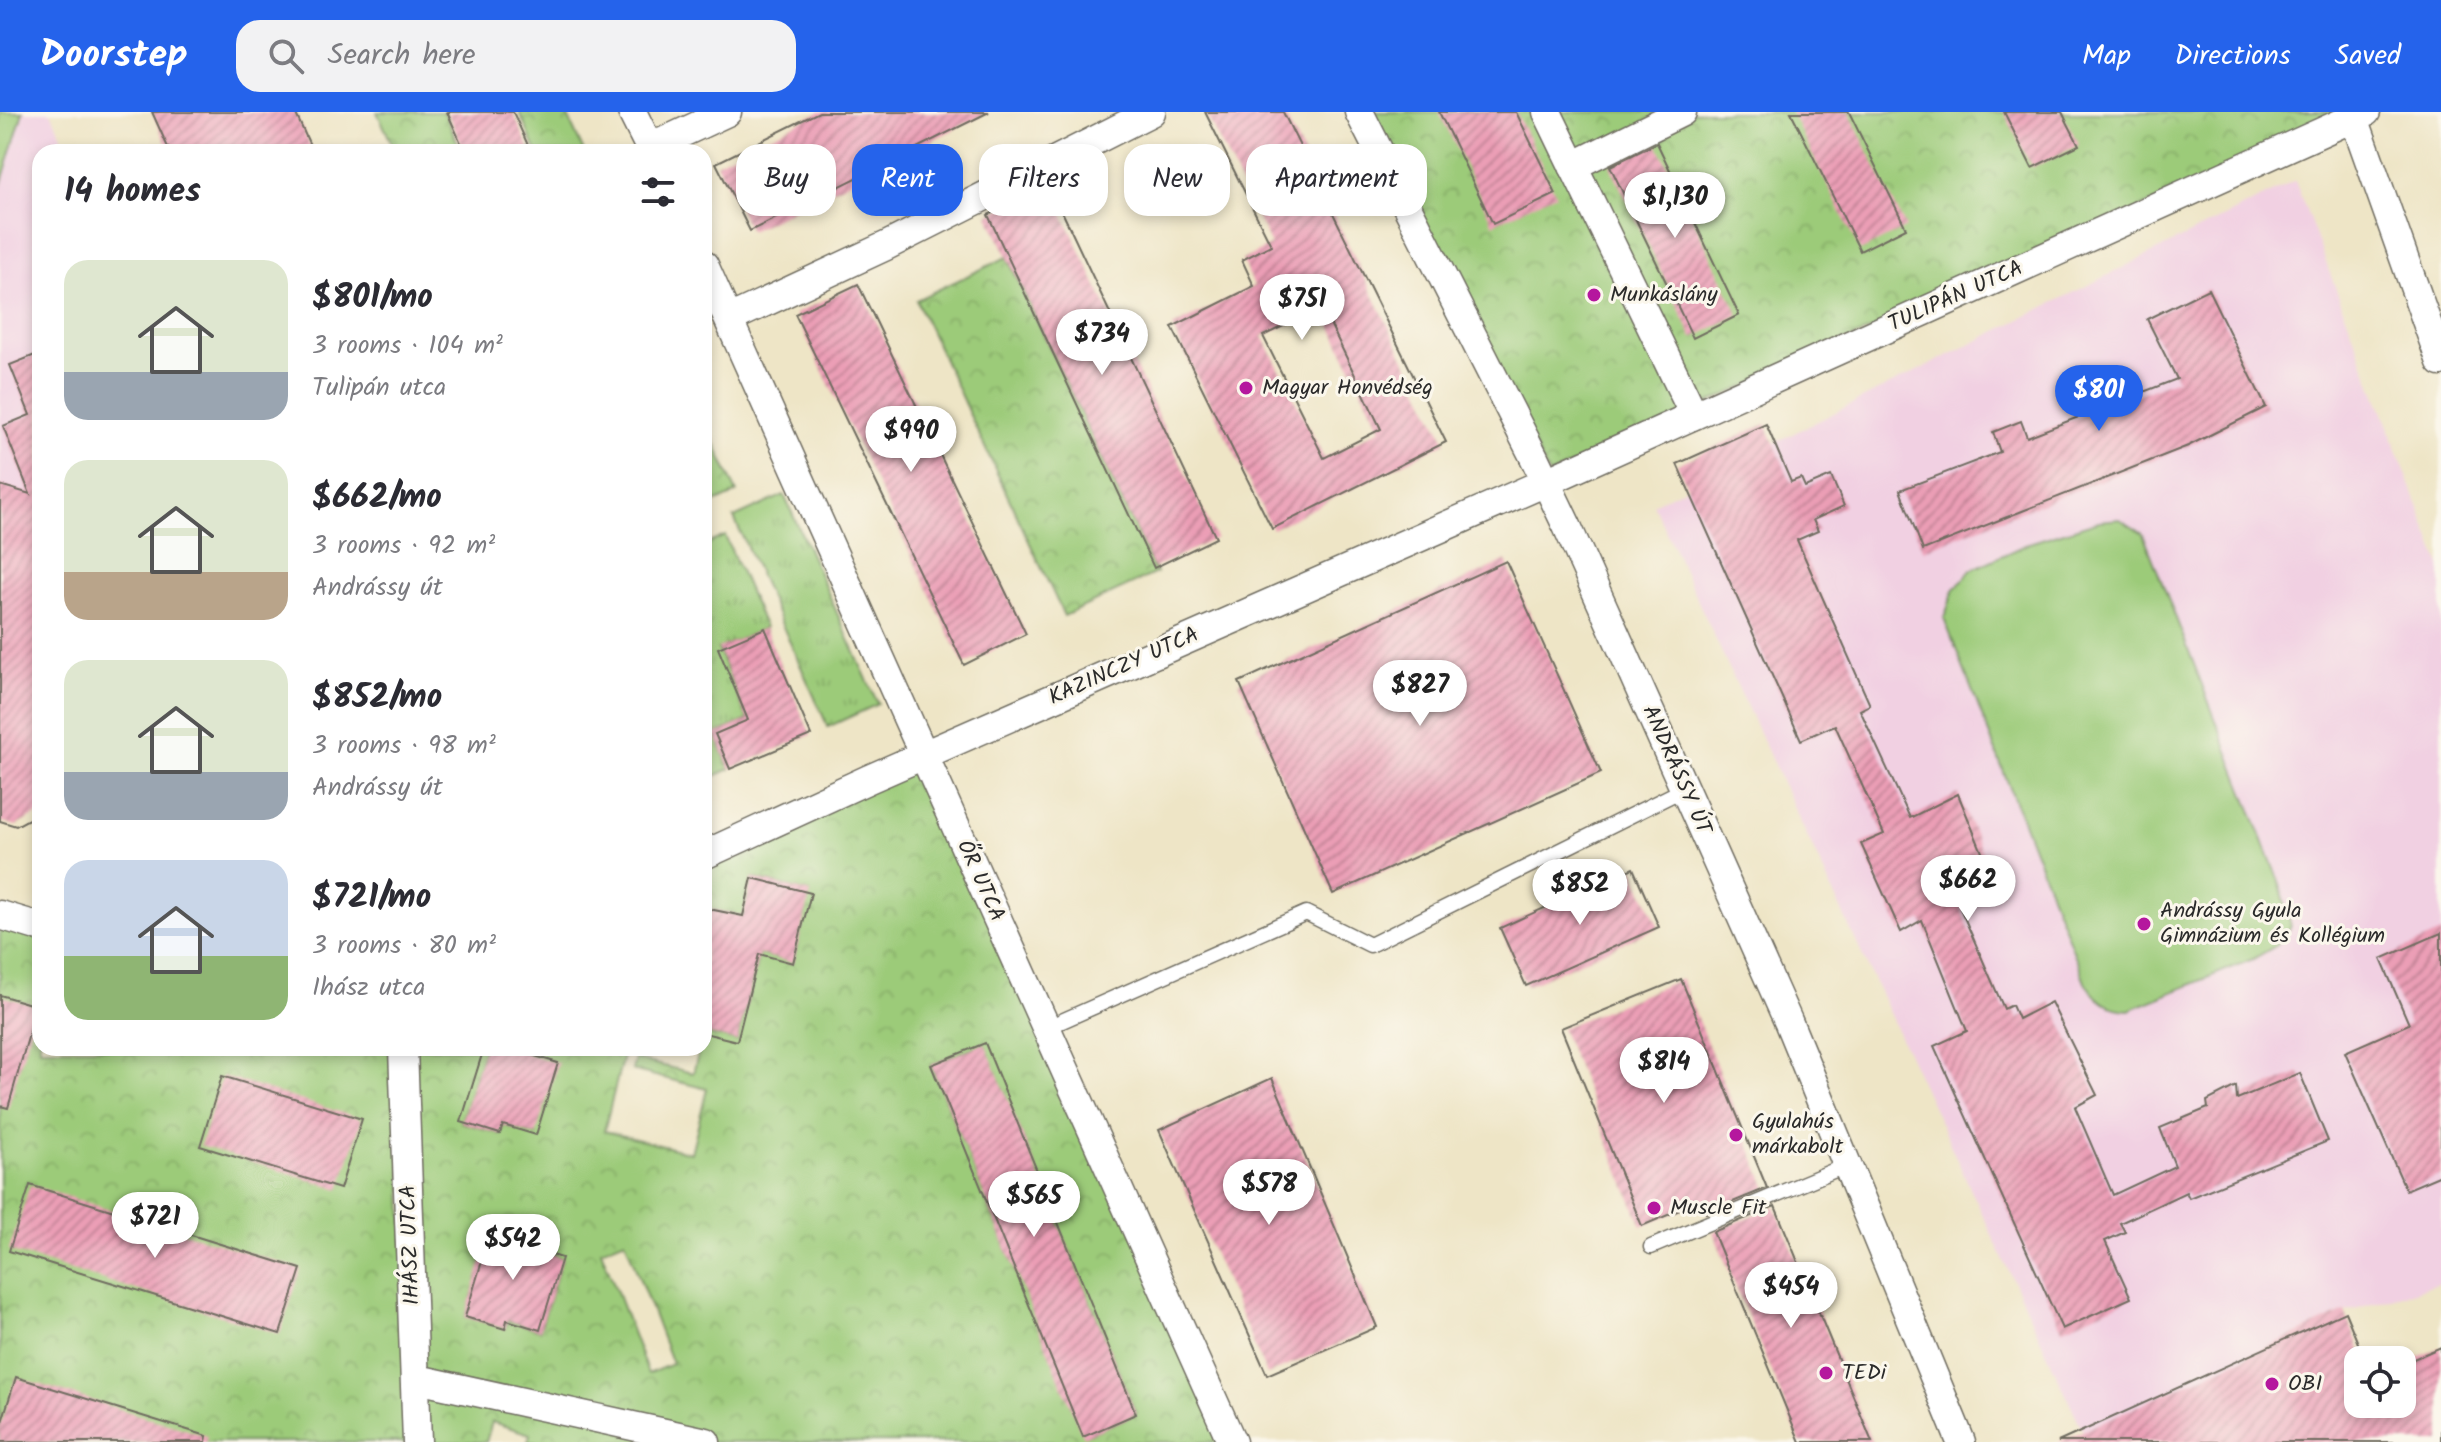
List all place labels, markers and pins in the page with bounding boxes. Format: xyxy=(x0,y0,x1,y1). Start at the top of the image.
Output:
pin: $1,130 xyxy=(1610,172,1740,240)
pin: $751 xyxy=(1255,274,1349,342)
place label: Munkáslány xyxy=(1610,278,1718,313)
marker: Munkáslány xyxy=(1585,286,1603,304)
pin: $734 xyxy=(1055,309,1149,377)
pin: $801 xyxy=(2052,365,2146,433)
place label: Magyar Honvédség xyxy=(1262,371,1433,406)
marker: Magyar Honvédség xyxy=(1237,379,1255,397)
pin: $990 xyxy=(864,406,958,474)
pin: $827 xyxy=(1373,660,1467,728)
pin: $662 xyxy=(1921,855,2015,923)
pin: $852 xyxy=(1533,859,1627,927)
place label: Andrássy Gyula Gimnázium és Kollégium xyxy=(2160,894,2385,954)
marker: Andrássy Gyula Gimnázium és Kollégium xyxy=(2135,915,2153,933)
pin: $814 xyxy=(1617,1037,1711,1105)
place label: Gyulahús márkabolt xyxy=(1752,1105,1844,1165)
marker: Gyulahús márkabolt xyxy=(1727,1126,1745,1144)
pin: $578 xyxy=(1222,1159,1316,1227)
pin: $565 xyxy=(987,1171,1081,1239)
place label: Muscle Fit xyxy=(1670,1191,1767,1226)
pin: $721 xyxy=(108,1192,202,1260)
marker: Muscle Fit xyxy=(1645,1199,1663,1217)
pin: $542 xyxy=(466,1214,560,1282)
pin: $454 xyxy=(1744,1262,1838,1330)
place label: TEDi xyxy=(1842,1356,1887,1391)
marker: TEDi xyxy=(1817,1364,1835,1382)
place label: OBI xyxy=(2288,1367,2322,1402)
marker: OBI xyxy=(2263,1375,2281,1393)

